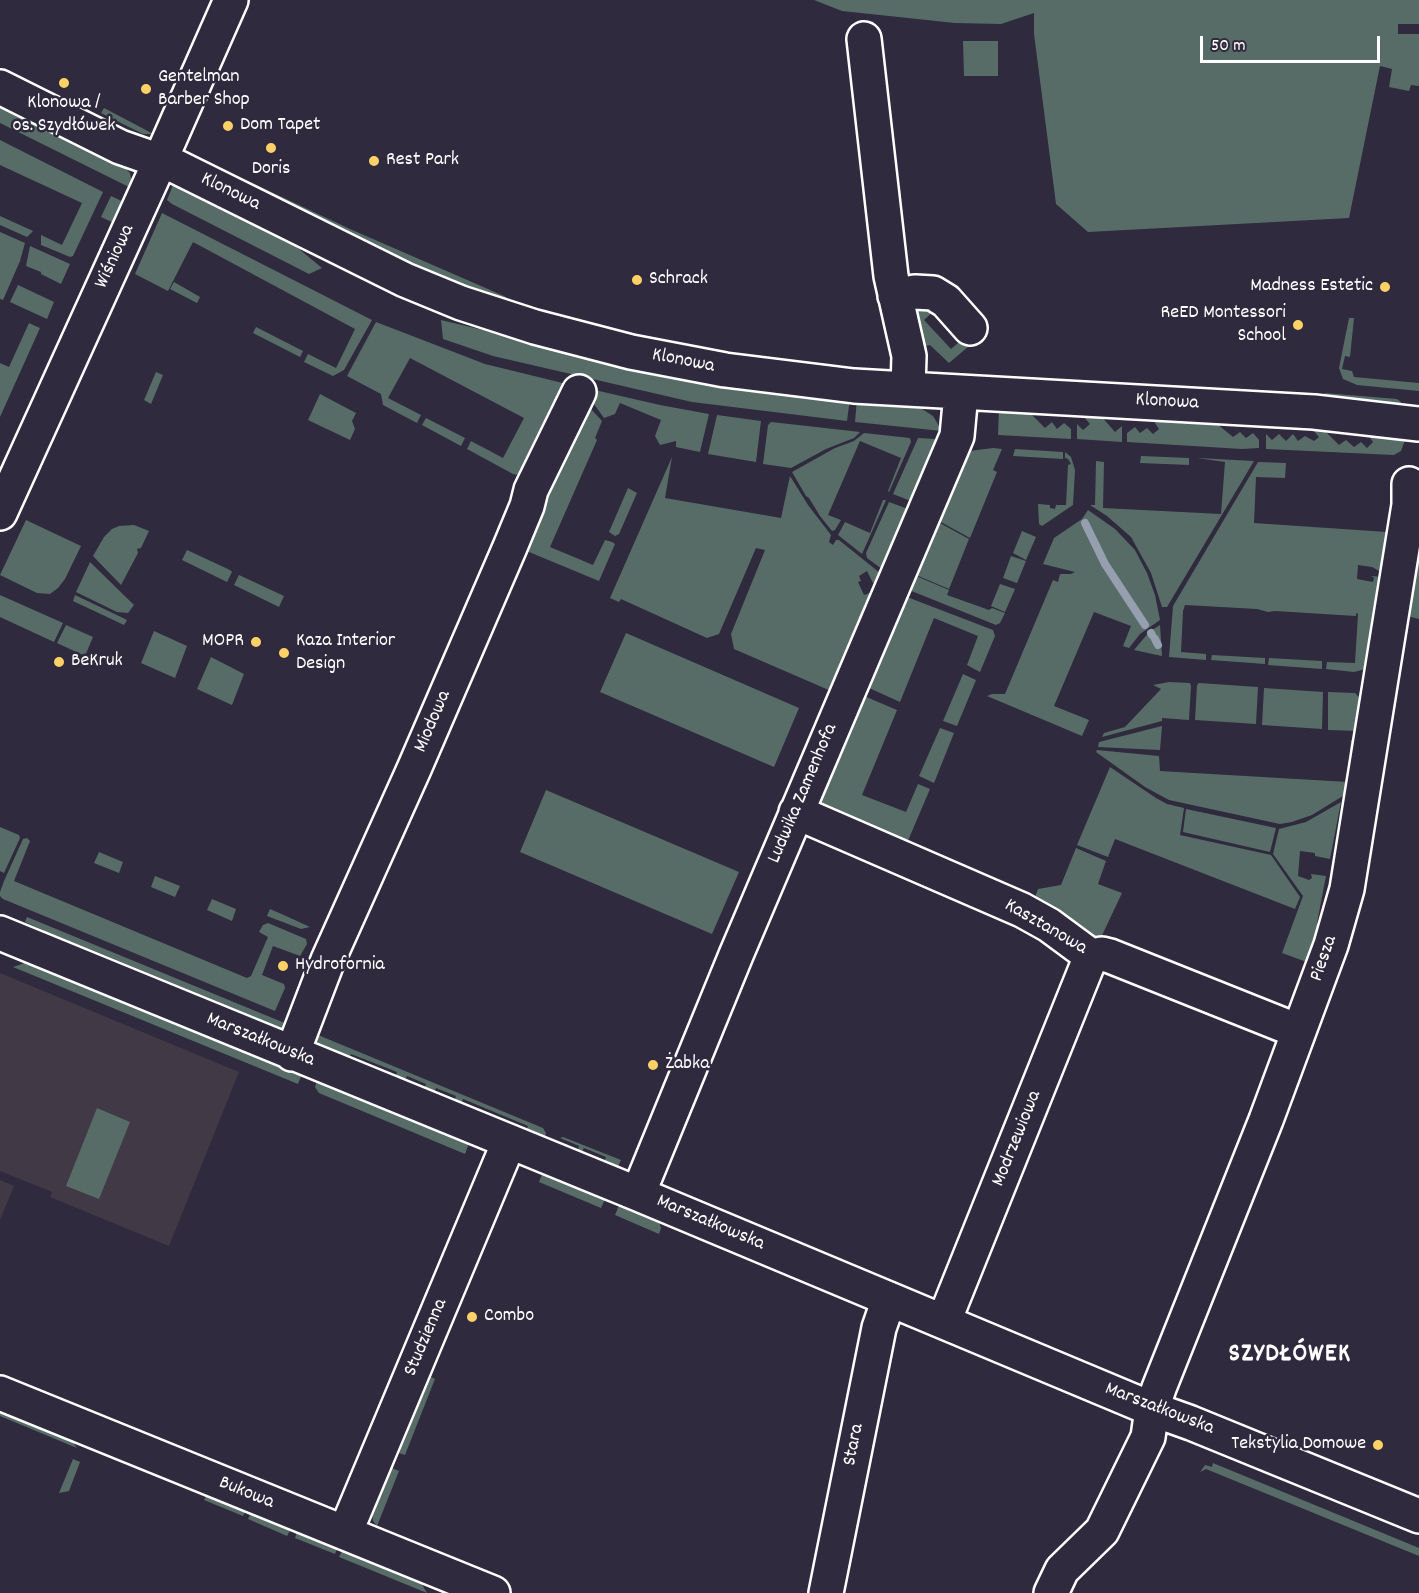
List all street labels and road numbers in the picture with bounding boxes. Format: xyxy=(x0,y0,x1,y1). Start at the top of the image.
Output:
street label: Klonowa xyxy=(196,168,264,218)
street label: Wiśniowa xyxy=(91,221,141,293)
street label: Klonowa xyxy=(650,344,716,380)
street label: Klonowa xyxy=(1135,389,1199,417)
street label: Miodowa xyxy=(410,687,458,757)
street label: Ludwika Zamenhofa xyxy=(764,721,844,867)
street label: Kasztanowa xyxy=(999,895,1091,961)
street label: Piesza xyxy=(1306,933,1344,985)
street label: Marszałkowska xyxy=(202,1008,318,1074)
street label: Modrzewiowa xyxy=(988,1087,1048,1191)
street label: Marszałkowska xyxy=(652,1190,768,1258)
street label: Studzienna xyxy=(400,1296,454,1380)
street label: Marszałkowska xyxy=(1101,1378,1217,1442)
street label: Stara xyxy=(839,1422,871,1468)
street label: Bukowa xyxy=(215,1472,277,1516)

